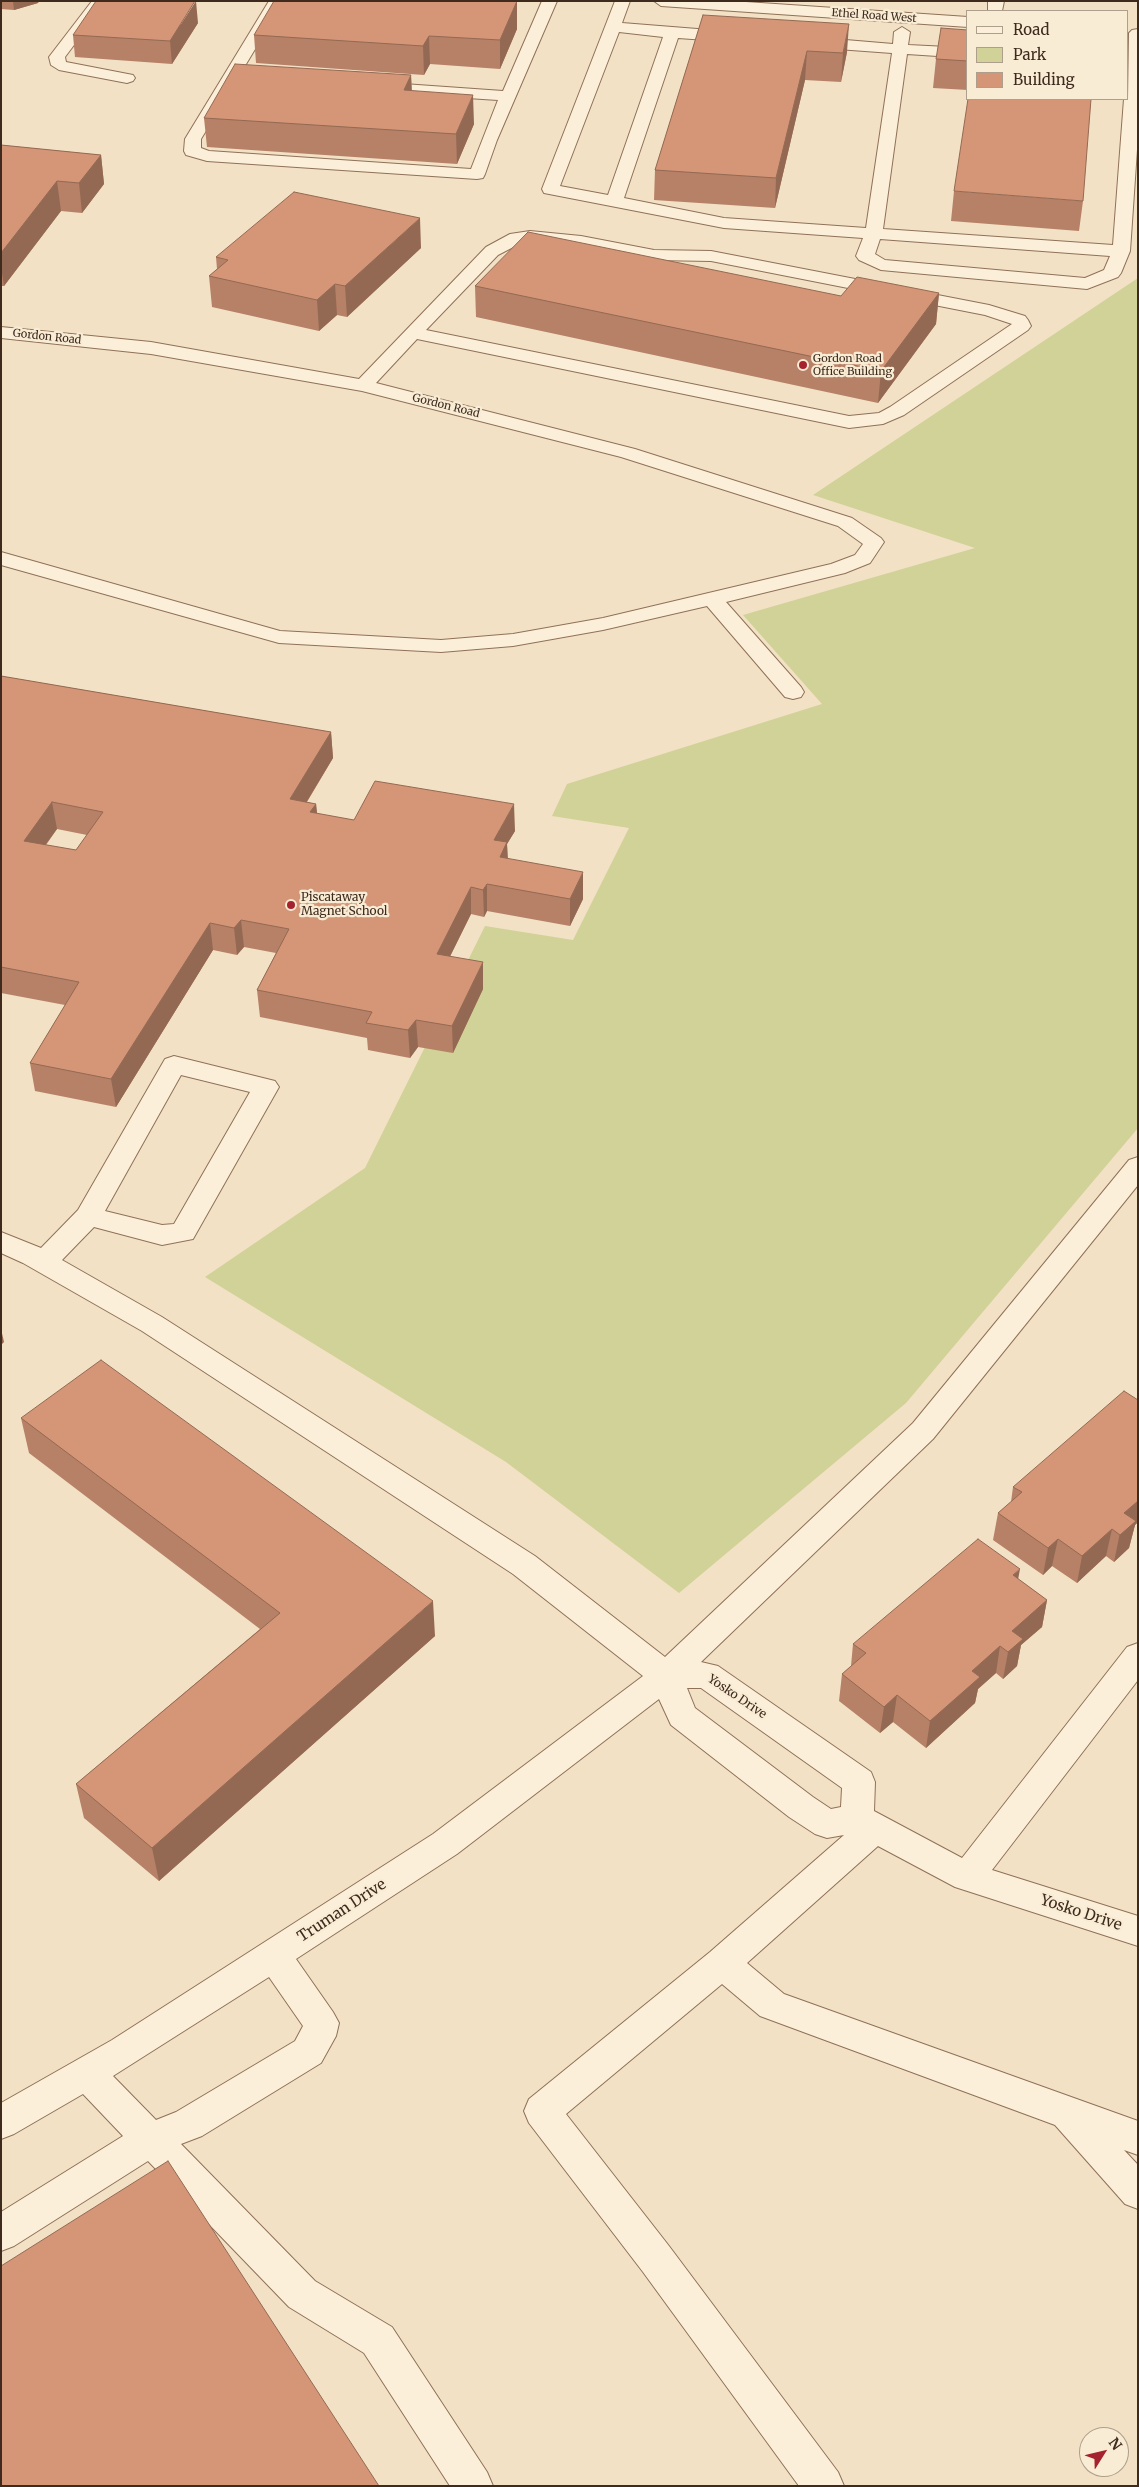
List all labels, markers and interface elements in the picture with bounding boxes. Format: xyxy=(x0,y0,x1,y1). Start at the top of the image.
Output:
street label: Ethel Road West xyxy=(831,6,917,26)
legend xyxy=(966,10,1129,100)
text: Road xyxy=(1013,20,1049,39)
text: Park xyxy=(1013,45,1046,64)
text: Building xyxy=(1013,70,1075,89)
street label: Gordon Road xyxy=(12,327,82,347)
place label: Gordon Road Office Building xyxy=(813,352,892,378)
marker: Gordon Road Office Building xyxy=(797,359,809,371)
street label: Gordon Road xyxy=(411,391,481,421)
place label: Piscataway Magnet School xyxy=(301,891,388,919)
marker: Piscataway Magnet School xyxy=(285,899,297,911)
street label: Yosko Drive xyxy=(705,1672,769,1722)
street label: Truman Drive xyxy=(294,1876,390,1946)
street label: Yosko Drive xyxy=(1038,1891,1124,1935)
north arrow xyxy=(1079,2427,1129,2477)
text: N xyxy=(1105,2434,1126,2454)

